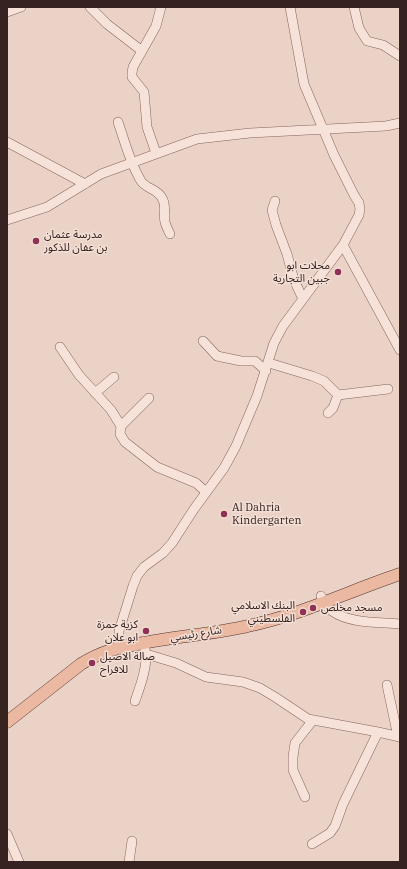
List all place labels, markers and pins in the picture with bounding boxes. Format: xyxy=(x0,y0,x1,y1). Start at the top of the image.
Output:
place label: مدرسة عثمان بن عفان للذكور xyxy=(44,228,108,254)
marker: مدرسة عثمان بن عفان للذكور xyxy=(31,236,41,246)
place label: محلات ابو جبين التجارية xyxy=(273,259,330,285)
marker: محلات ابو جبين التجارية xyxy=(333,267,343,277)
place label: Al Dahria Kindergarten xyxy=(232,501,301,527)
marker: Al Dahria Kindergarten xyxy=(219,509,229,519)
place label: البنك الاسلامي الفلسطيني xyxy=(231,599,295,625)
place label: مسجد مخلص xyxy=(321,601,382,615)
marker: مسجد مخلص xyxy=(308,603,318,613)
marker: البنك الاسلامي الفلسطيني xyxy=(298,607,308,617)
place label: كزية حمزة ابو علان xyxy=(97,618,138,644)
marker: كزية حمزة ابو علان xyxy=(141,626,151,636)
place label: صالة الاصيل للافراح xyxy=(100,650,155,676)
marker: صالة الاصيل للافراح xyxy=(87,658,97,668)

